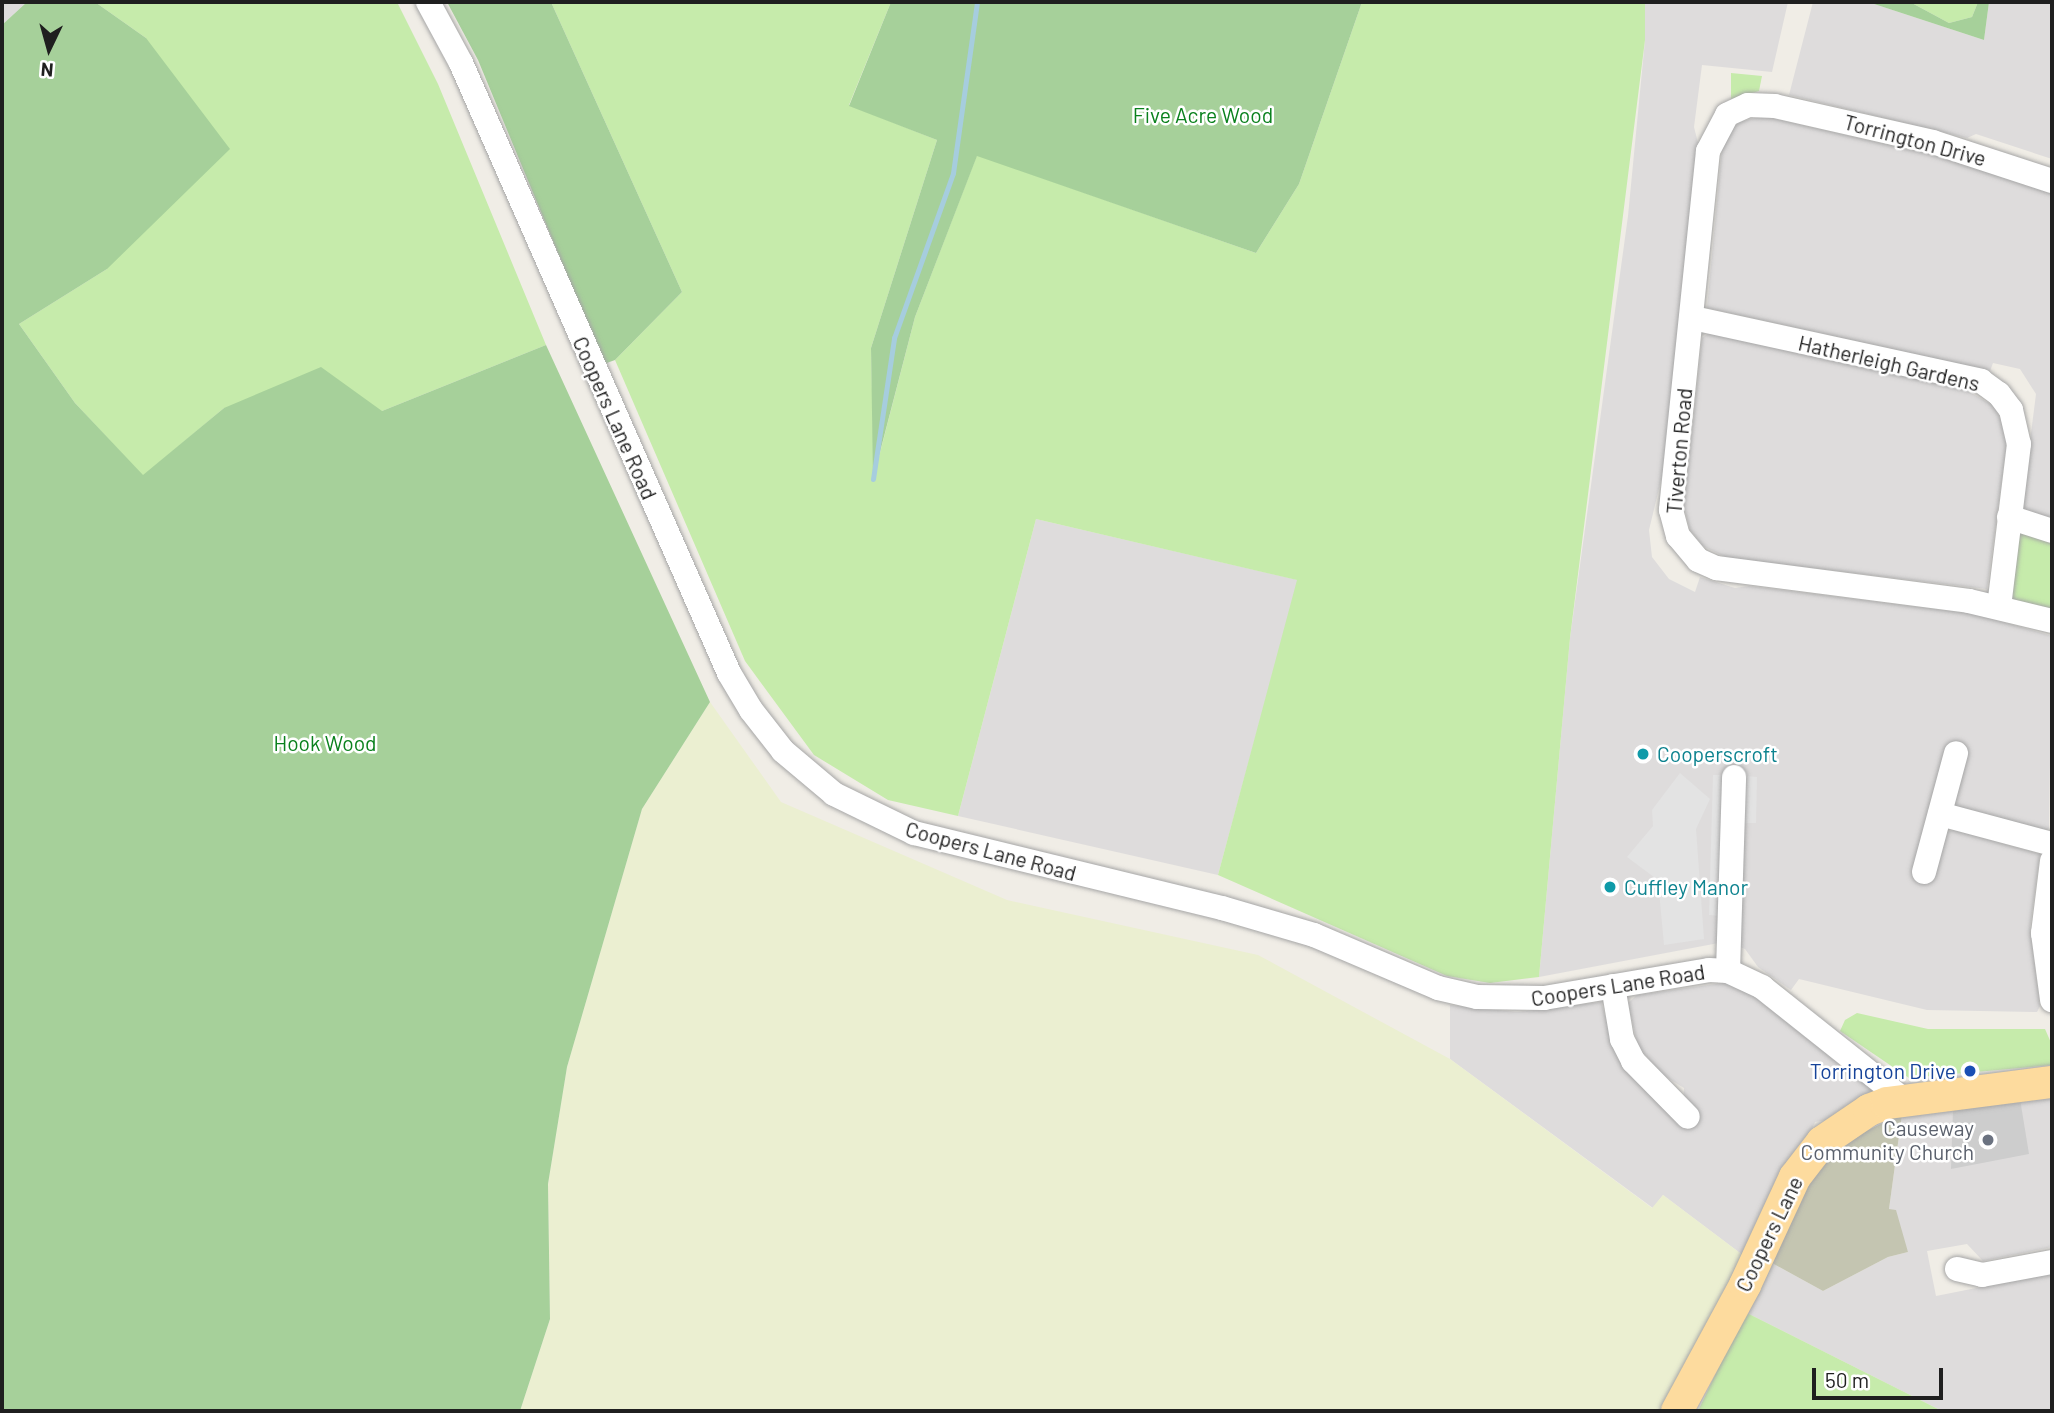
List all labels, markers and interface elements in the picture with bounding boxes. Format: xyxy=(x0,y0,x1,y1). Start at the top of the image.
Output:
north arrow xyxy=(14,14,84,84)
text: N xyxy=(40,58,54,82)
park label: Five Acre Wood xyxy=(1133,102,1273,128)
street label: Torrington Drive xyxy=(1841,109,1989,171)
street label: Hatherleigh Gardens xyxy=(1796,330,1982,396)
street label: Coopers Lane Road xyxy=(568,333,662,503)
street label: Tiverton Road xyxy=(1661,387,1697,515)
park label: Hook Wood xyxy=(273,730,377,756)
place label: Cooperscroft xyxy=(1657,741,1778,767)
marker: Cooperscroft xyxy=(1635,746,1651,762)
street label: Coopers Lane Road xyxy=(903,816,1079,886)
place label: Cuffley Manor xyxy=(1624,874,1748,900)
marker: Cuffley Manor xyxy=(1602,879,1618,895)
street label: Coopers Lane Road xyxy=(1529,959,1707,1011)
place label: Torrington Drive xyxy=(1810,1058,1956,1084)
marker: Torrington Drive xyxy=(1962,1063,1978,1079)
place label: Causeway Community Church xyxy=(1801,1115,1974,1165)
marker: Causeway Community Church xyxy=(1980,1132,1996,1148)
street label: Coopers Lane xyxy=(1730,1172,1808,1296)
scale bar xyxy=(1816,1354,1947,1398)
text: 50 m xyxy=(1825,1367,1869,1392)

